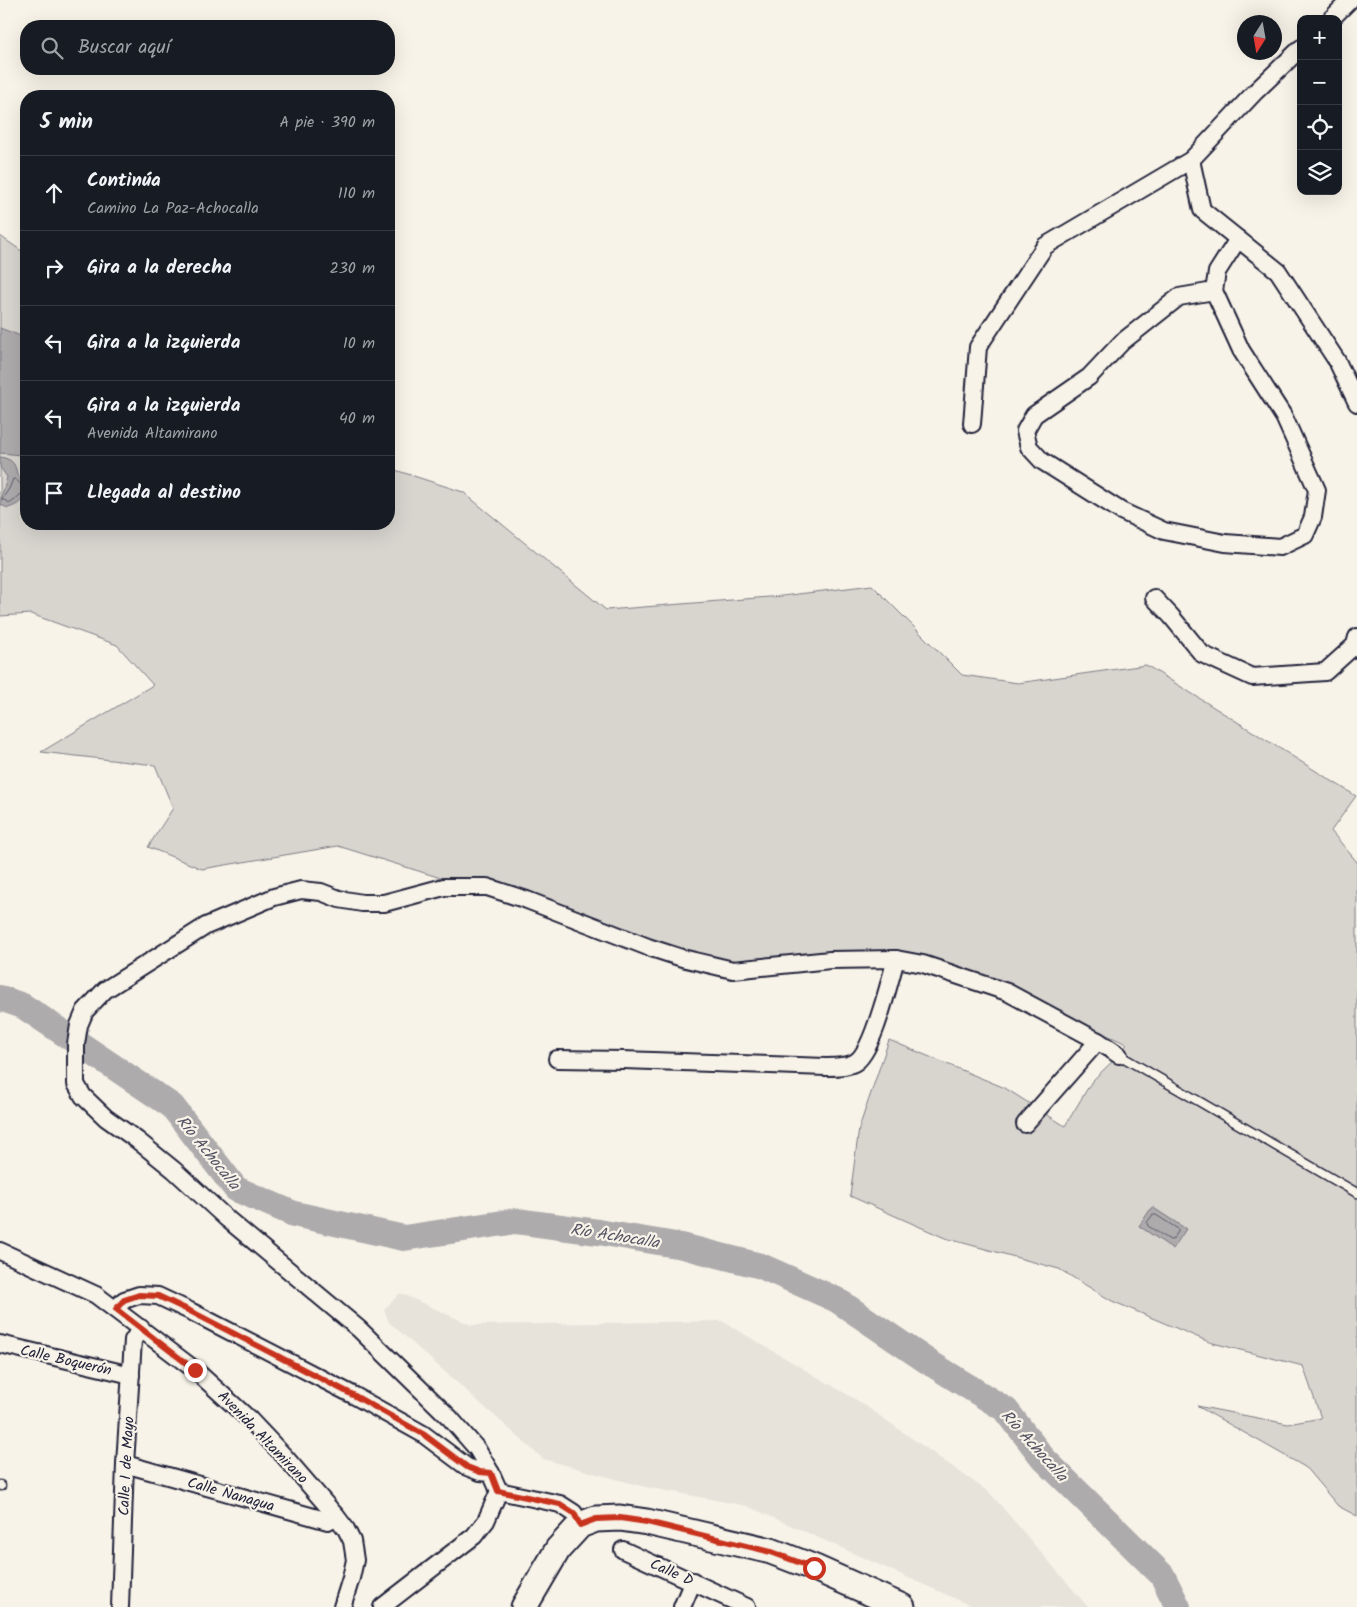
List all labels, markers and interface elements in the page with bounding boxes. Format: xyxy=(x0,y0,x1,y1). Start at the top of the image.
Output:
north arrow xyxy=(1237,15,1282,60)
map controls xyxy=(1297,15,1342,195)
button: + xyxy=(1297,15,1342,60)
search box xyxy=(20,20,395,75)
text: Buscar aquí xyxy=(78,33,170,63)
icon: search xyxy=(38,34,66,62)
button: − xyxy=(1297,60,1342,105)
button: locate xyxy=(1297,105,1342,150)
text: 5 min xyxy=(40,106,93,139)
text: A pie · 390 m xyxy=(279,110,375,135)
button: layers xyxy=(1297,150,1342,195)
text: Continúa xyxy=(87,166,161,196)
icon: ahead xyxy=(40,179,68,207)
text: 110 m xyxy=(338,181,375,206)
text: Camino La Paz-Achocalla xyxy=(87,196,259,221)
text: Gira a la derecha xyxy=(87,253,232,283)
icon: right xyxy=(40,254,68,282)
text: 230 m xyxy=(329,256,375,281)
text: Gira a la izquierda xyxy=(87,328,240,358)
icon: left xyxy=(40,329,68,357)
text: 10 m xyxy=(343,331,375,356)
text: Gira a la izquierda xyxy=(87,391,240,421)
icon: left xyxy=(40,404,68,432)
text: 40 m xyxy=(339,406,375,431)
text: Avenida Altamirano xyxy=(87,421,217,446)
text: Llegada al destino xyxy=(87,478,241,508)
icon: arrive xyxy=(40,479,68,507)
water label: Río Achocalla xyxy=(170,1110,247,1197)
water label: Río Achocalla xyxy=(569,1217,662,1256)
street label: Calle Boquerón xyxy=(18,1339,114,1383)
route end xyxy=(184,1359,207,1382)
street label: Avenida Altamirano xyxy=(211,1385,314,1490)
water label: Río Achocalla xyxy=(995,1404,1074,1489)
street label: Calle 1 de Mayo xyxy=(112,1415,142,1517)
street label: Calle Nanagua xyxy=(184,1471,277,1519)
street label: Calle D xyxy=(646,1553,698,1593)
route start xyxy=(803,1557,826,1580)

